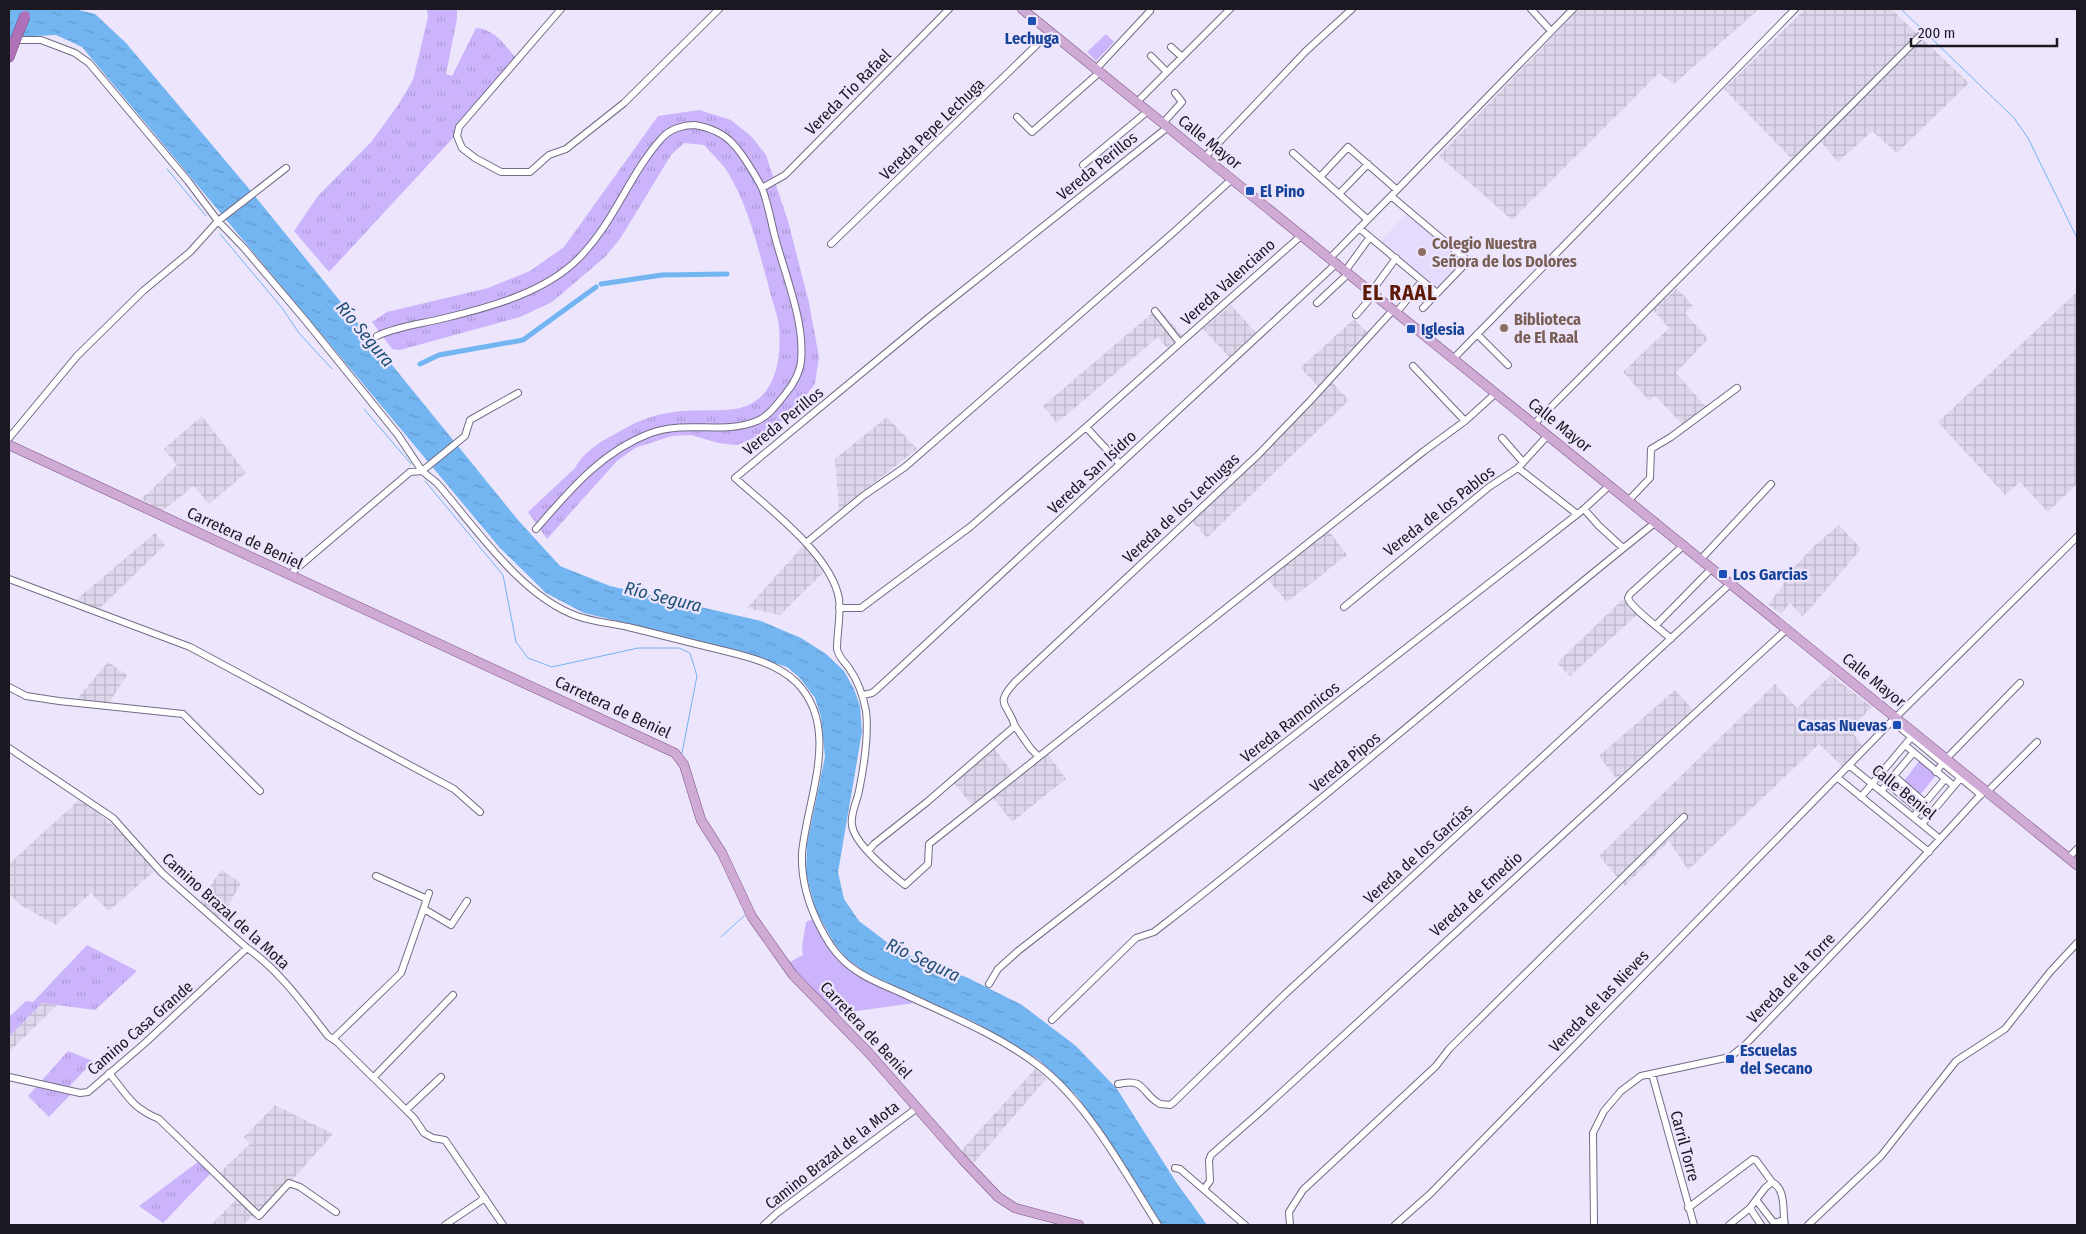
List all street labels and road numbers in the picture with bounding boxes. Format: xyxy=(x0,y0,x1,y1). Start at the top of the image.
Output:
street label: Vereda Tio Rafael xyxy=(801,45,895,139)
street label: Vereda Pepe Lechuga xyxy=(876,74,988,184)
street label: Calle Mayor xyxy=(1175,111,1246,173)
street label: Vereda Perillos xyxy=(1053,128,1141,204)
street label: Vereda Valenciano xyxy=(1177,235,1279,329)
street label: Vereda Perillos xyxy=(739,383,827,459)
street label: Calle Mayor xyxy=(1525,394,1596,456)
street label: Vereda San Isidro xyxy=(1044,426,1140,518)
street label: Vereda de los Lechugas xyxy=(1119,449,1243,567)
street label: Vereda de los Pablos xyxy=(1380,462,1498,560)
street label: Carretera de Beniel xyxy=(184,503,306,573)
street label: Calle Mayor xyxy=(1839,649,1910,711)
street label: Carretera de Beniel xyxy=(552,672,674,742)
street label: Vereda Ramonicos xyxy=(1237,677,1343,767)
street label: Vereda Pipos xyxy=(1306,728,1384,796)
street label: Calle Beniel xyxy=(1868,760,1940,824)
street label: Vereda de los Garcías xyxy=(1360,800,1476,908)
street label: Vereda de Emedio xyxy=(1426,848,1526,940)
street label: Camino Brazal de la Mota xyxy=(158,849,294,973)
street label: Vereda de la Torre xyxy=(1743,929,1839,1027)
street label: Vereda de las Nieves xyxy=(1545,946,1653,1056)
street label: Camino Casa Grande xyxy=(83,977,197,1079)
street label: Carretera de Beniel xyxy=(816,978,916,1082)
street label: Camino Brazal de la Mota xyxy=(761,1097,903,1213)
street label: Carril Torre xyxy=(1666,1108,1704,1184)

